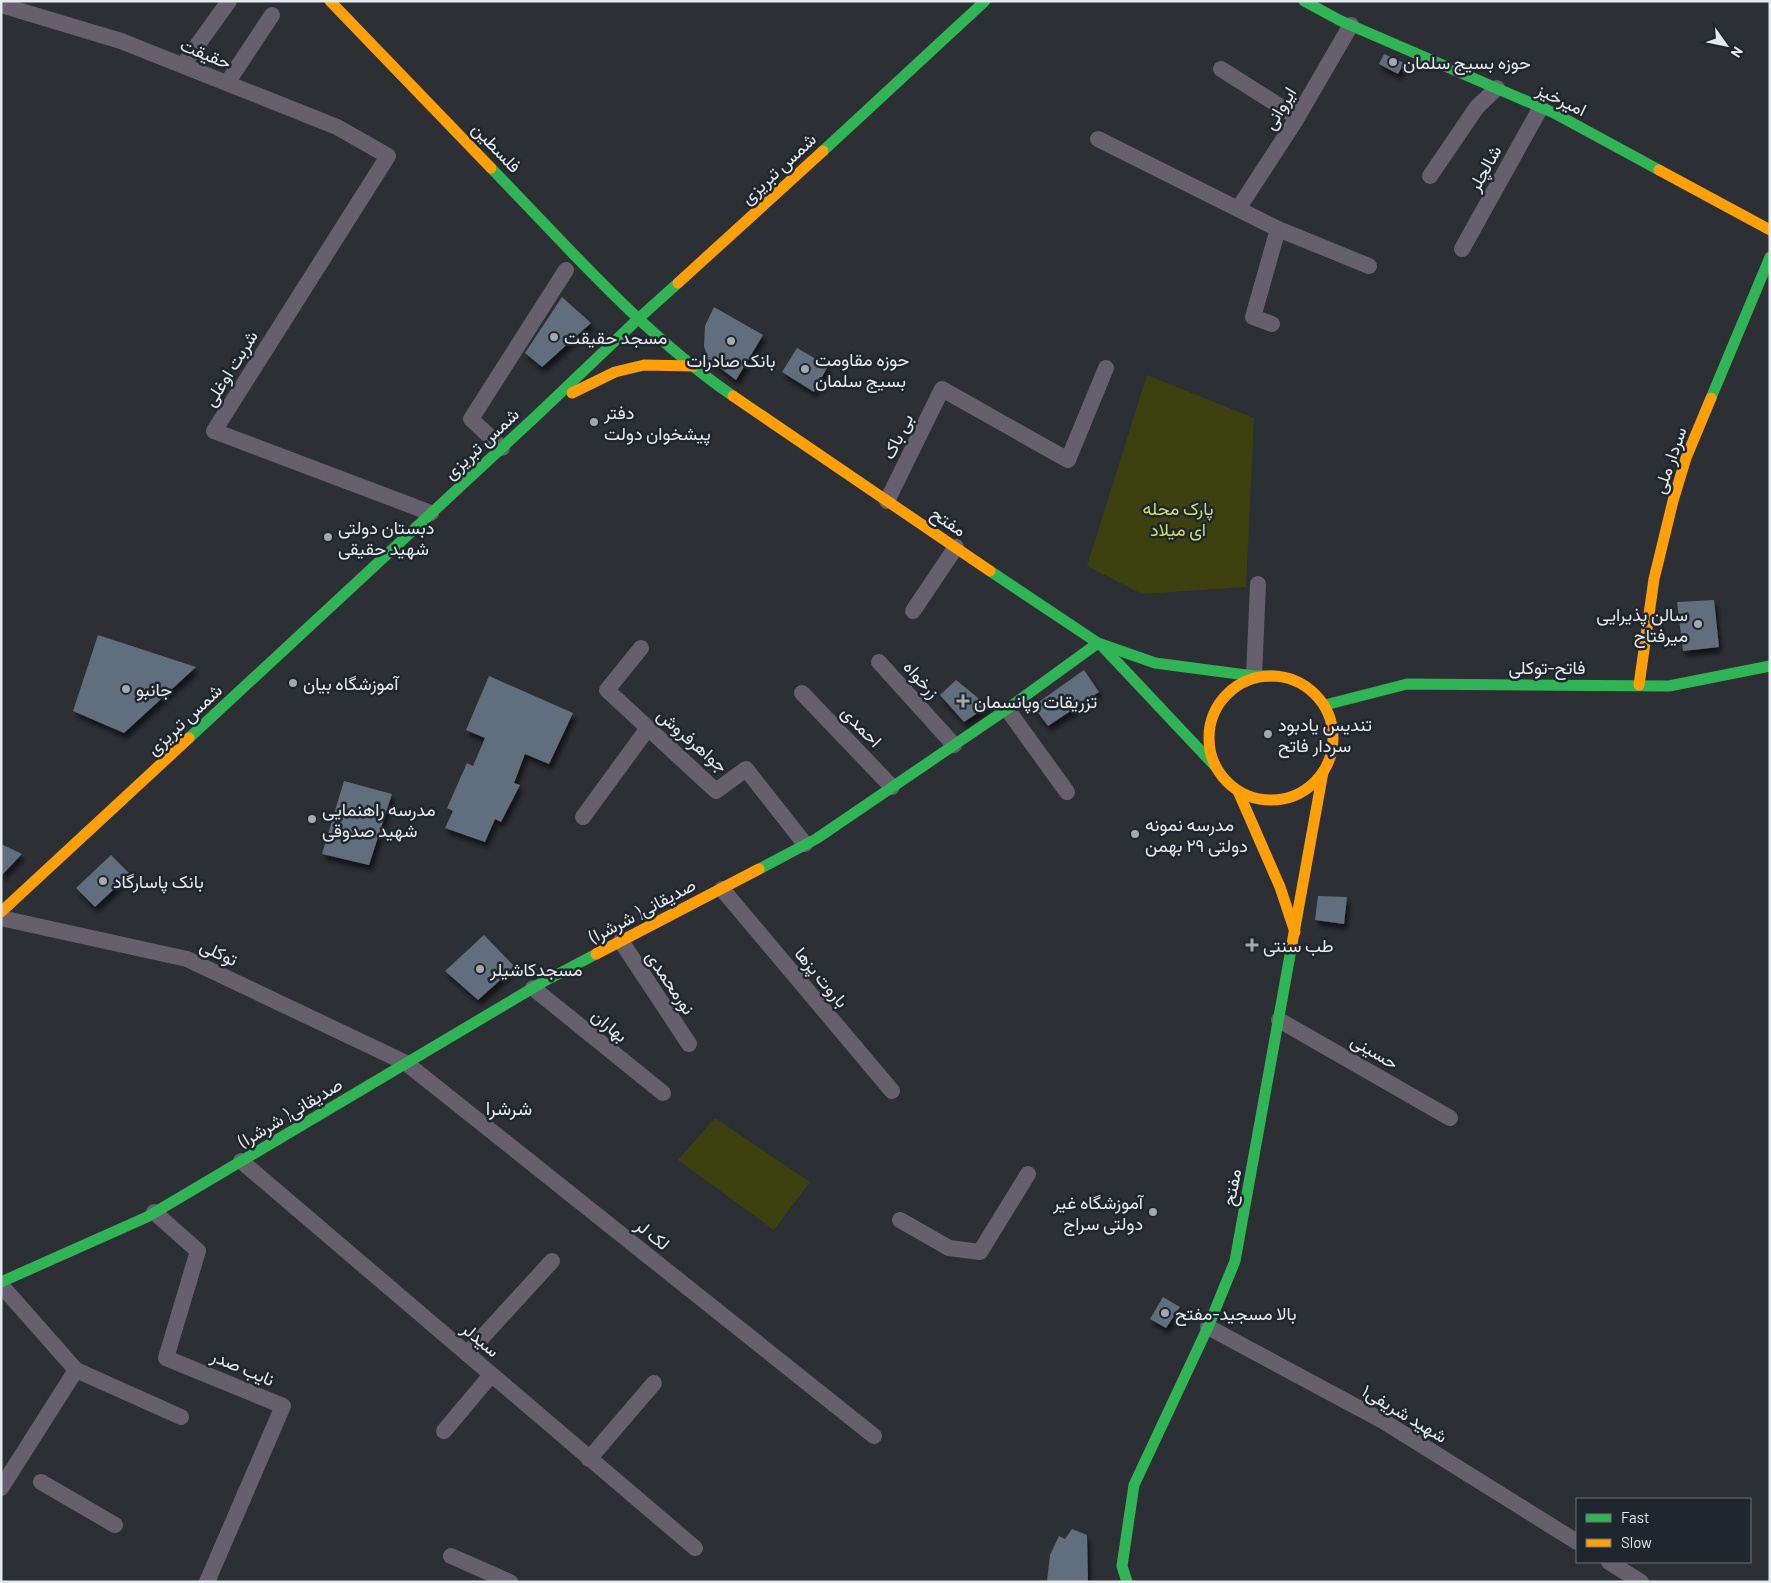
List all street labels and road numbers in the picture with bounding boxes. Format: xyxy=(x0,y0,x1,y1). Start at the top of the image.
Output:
street label: حقیقت xyxy=(177,33,235,73)
street label: امیرخیز xyxy=(1532,77,1590,121)
street label: ایروانی xyxy=(1258,83,1301,134)
street label: فلسطین xyxy=(467,117,526,177)
street label: شمس تبریزی xyxy=(736,128,821,209)
street label: شالچلر xyxy=(1462,141,1507,197)
street label: شربت اوغلی xyxy=(198,326,263,411)
street label: شمس تبریزی xyxy=(439,403,524,484)
street label: بی باک xyxy=(877,410,918,463)
street label: سردار ملی xyxy=(1647,424,1692,497)
street label: مفتح xyxy=(926,501,971,542)
street label: زرخواه xyxy=(899,656,945,703)
street label: فاتح-توکلی xyxy=(1509,656,1585,680)
street label: شمس تبریزی xyxy=(142,679,227,760)
street label: احمدی xyxy=(836,701,887,752)
street label: جواهرفروش xyxy=(652,703,733,777)
street label: (شرشرا )صدیقانی xyxy=(584,873,700,949)
street label: توکلی xyxy=(196,934,241,971)
street label: باروت پزها xyxy=(789,942,854,1013)
street label: نورمحمدی xyxy=(641,946,700,1019)
street label: بهاران xyxy=(587,1004,633,1047)
street label: حسینی xyxy=(1347,1029,1403,1074)
street label: (شرشرا )صدیقانی xyxy=(233,1072,347,1153)
street label: مفتح xyxy=(1217,1167,1247,1208)
street label: لک لر xyxy=(630,1213,675,1255)
street label: سیدلر xyxy=(456,1316,504,1362)
street label: نایب صدر xyxy=(207,1343,278,1391)
street label: شهید شریفی۱ xyxy=(1358,1379,1452,1448)

